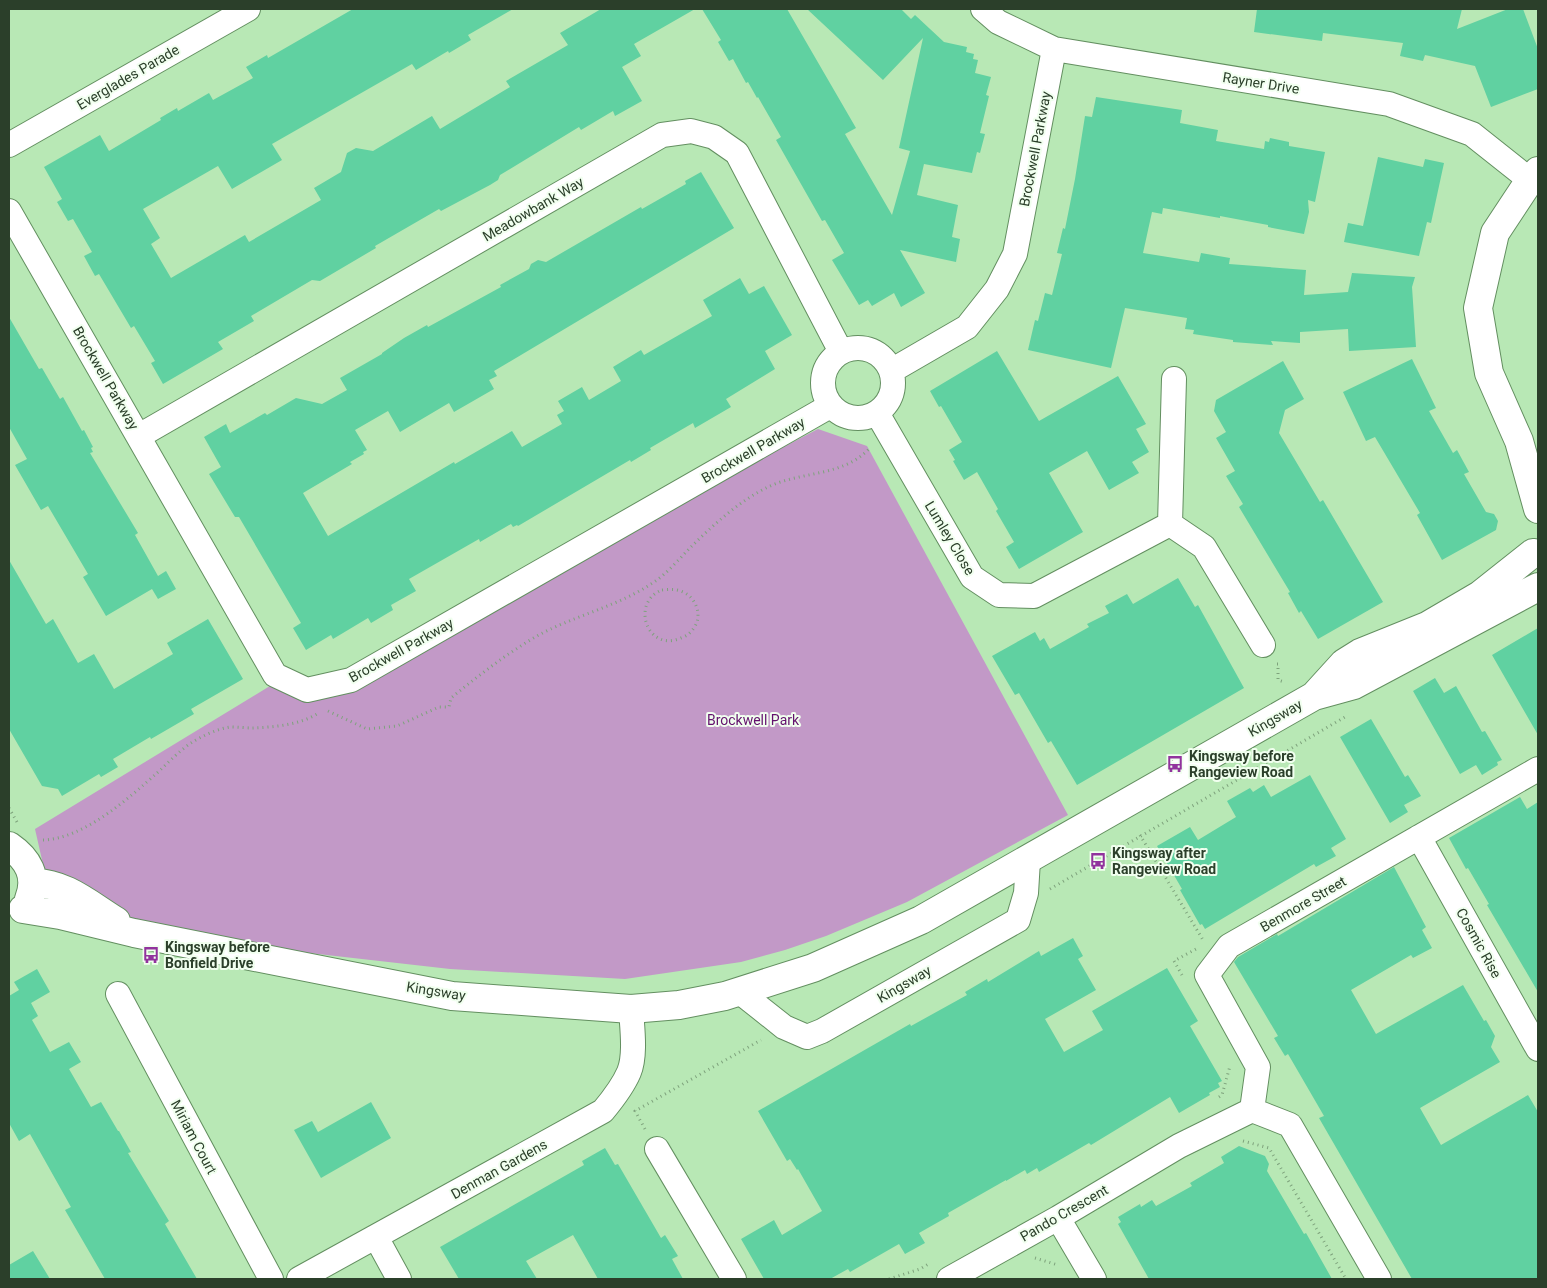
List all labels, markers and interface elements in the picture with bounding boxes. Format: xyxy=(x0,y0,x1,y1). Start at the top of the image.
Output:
street label: Everglades Parade xyxy=(74,41,182,113)
street label: Rayner Drive xyxy=(1221,69,1301,97)
street label: Brockwell Parkway xyxy=(1016,90,1054,208)
street label: Meadowbank Way xyxy=(480,173,587,244)
street label: Brockwell Parkway xyxy=(70,323,142,433)
street label: Brockwell Parkway xyxy=(698,414,808,486)
street label: Lumley Close xyxy=(922,498,978,578)
street label: Brockwell Parkway xyxy=(346,615,456,685)
street label: Kingsway xyxy=(1245,696,1305,740)
park label: Brockwell Park xyxy=(707,712,800,728)
place label: Kingsway before Rangeview Road xyxy=(1189,748,1294,780)
bus stop icon: Kingsway before Rangeview Road xyxy=(1165,754,1185,774)
place label: Kingsway after Rangeview Road xyxy=(1112,845,1216,877)
bus stop icon: Kingsway after Rangeview Road xyxy=(1088,851,1108,871)
street label: Benmore Street xyxy=(1257,873,1349,935)
street label: Cosmic Rise xyxy=(1453,905,1505,981)
place label: Kingsway before Bonfield Drive xyxy=(165,939,270,971)
bus stop icon: Kingsway before Bonfield Drive xyxy=(141,945,161,965)
street label: Kingsway xyxy=(874,962,934,1006)
street label: Kingsway xyxy=(405,978,467,1004)
street label: Miriam Court xyxy=(168,1097,220,1177)
street label: Denman Gardens xyxy=(448,1136,550,1202)
street label: Pando Crescent xyxy=(1017,1181,1111,1245)

